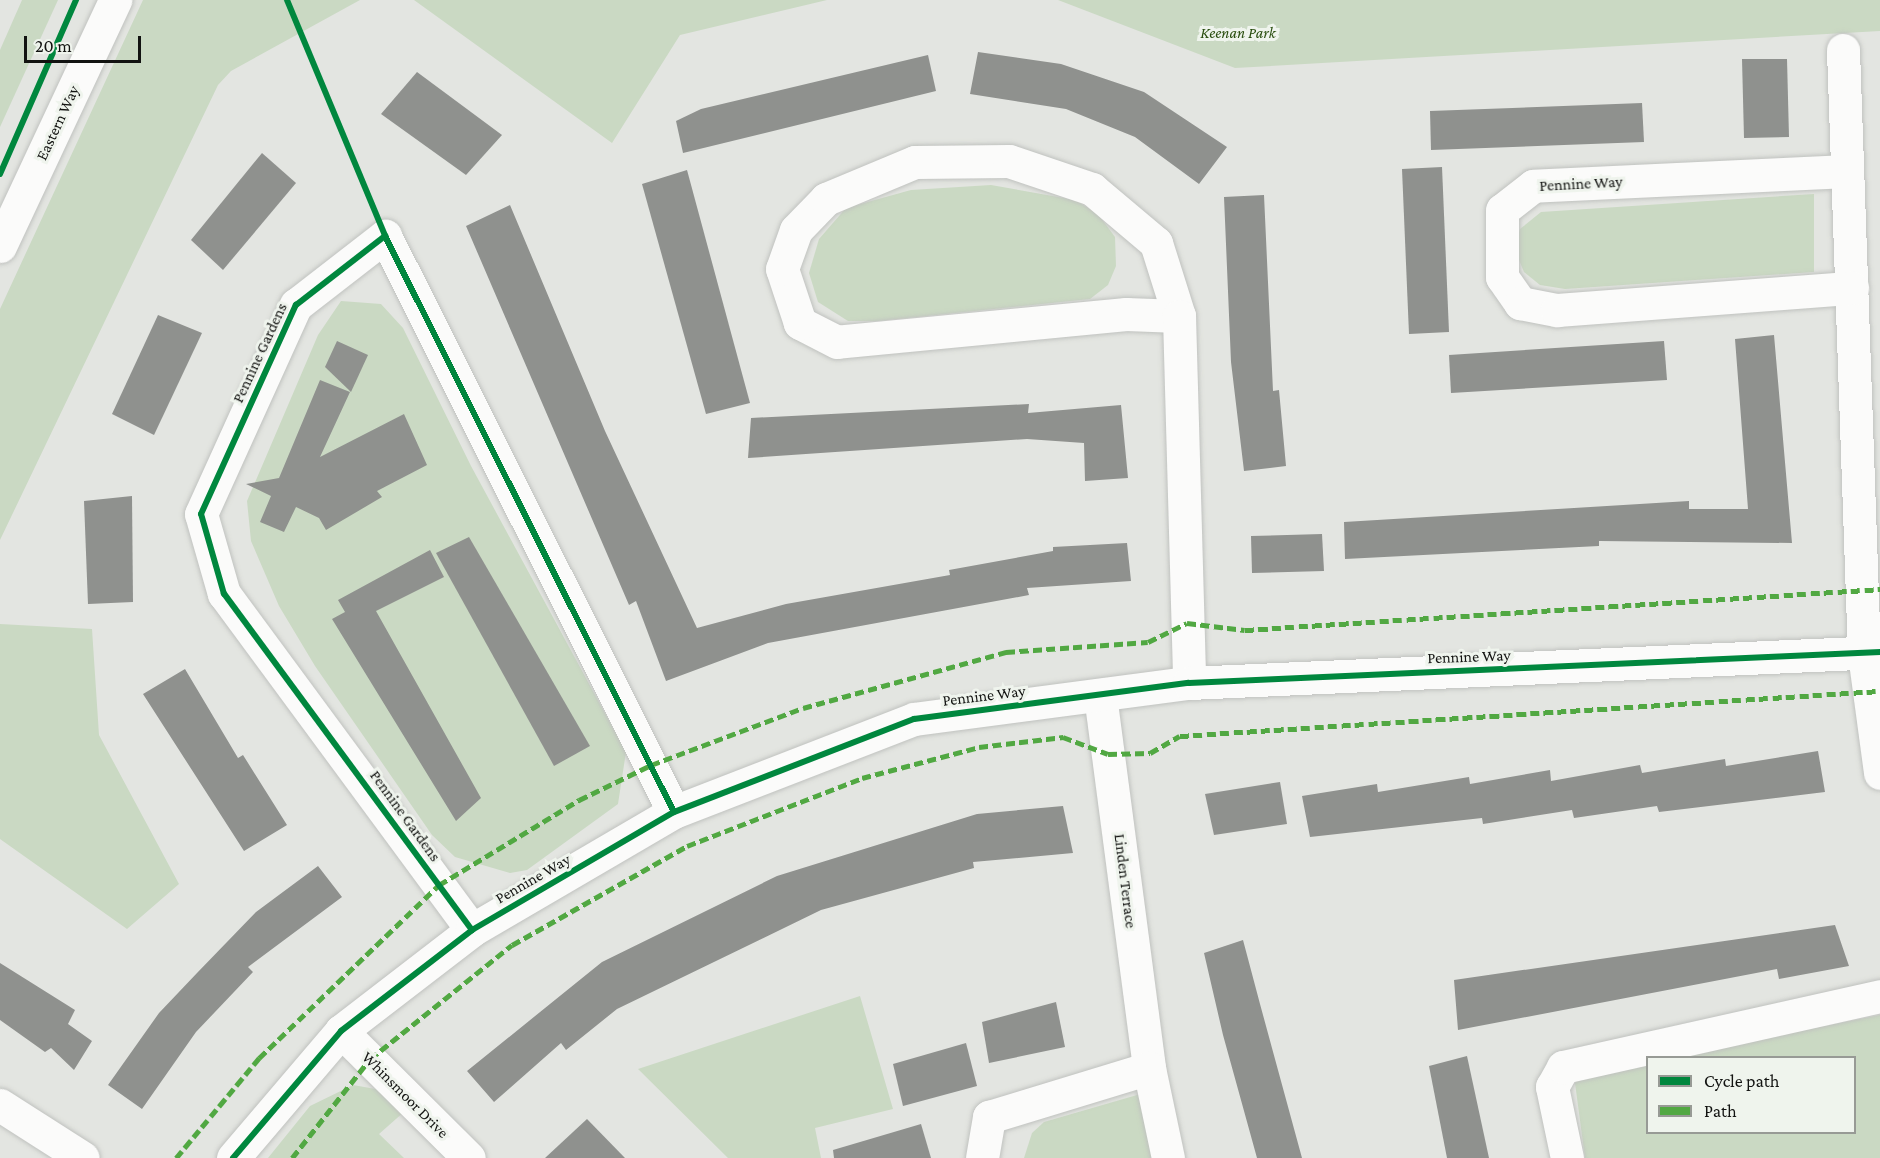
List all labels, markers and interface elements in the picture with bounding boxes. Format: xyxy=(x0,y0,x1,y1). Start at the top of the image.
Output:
park label: Keenan Park xyxy=(1200,23,1276,43)
scale bar xyxy=(27,24,144,62)
text: 20 m xyxy=(35,36,72,56)
street label: Eastern Way xyxy=(32,82,84,164)
street label: Pennine Way xyxy=(1539,172,1623,196)
street label: Pennine Gardens xyxy=(228,300,292,406)
street label: Pennine Way xyxy=(1427,646,1511,668)
street label: Pennine Way xyxy=(941,681,1027,711)
street label: Pennine Gardens xyxy=(366,767,444,865)
street label: Linden Terrace xyxy=(1110,833,1140,929)
street label: Pennine Way xyxy=(492,850,574,908)
street label: Whinsmoor Drive xyxy=(358,1048,452,1142)
legend xyxy=(1646,1056,1856,1134)
text: Cycle path xyxy=(1704,1071,1779,1091)
text: Path xyxy=(1704,1101,1737,1121)

